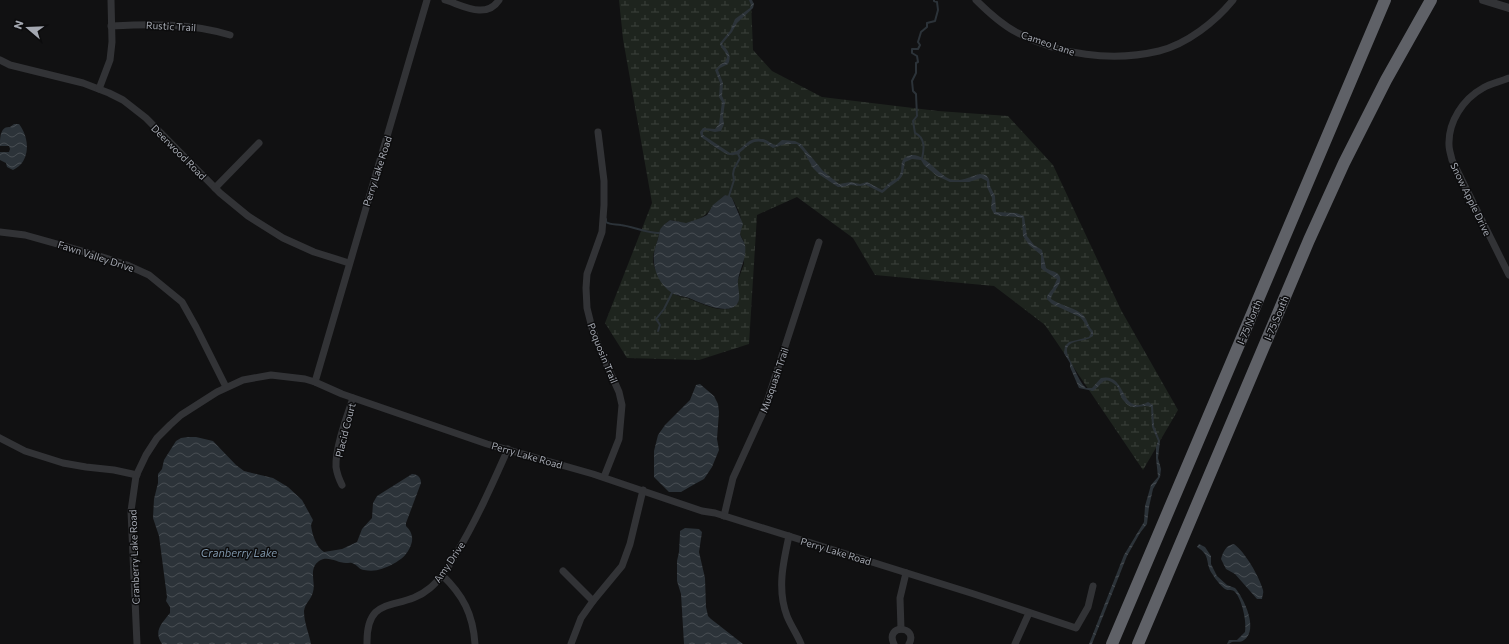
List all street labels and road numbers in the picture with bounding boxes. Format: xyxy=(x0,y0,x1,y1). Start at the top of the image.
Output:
street label: Rustic Trail xyxy=(146,19,196,33)
street label: Cameo Lane xyxy=(1020,28,1076,58)
street label: Deerwood Road xyxy=(149,122,209,182)
street label: Perry Lake Road xyxy=(360,134,394,208)
street label: Snow Apple Drive xyxy=(1448,160,1494,238)
street label: Fawn Valley Drive xyxy=(56,238,136,274)
street label: I-75 South xyxy=(1261,294,1291,342)
street label: I-75 North xyxy=(1234,298,1264,346)
street label: Poquosin Trail xyxy=(585,321,621,385)
street label: Musquash Trail xyxy=(757,346,791,414)
street label: Placid Court xyxy=(332,401,358,459)
street label: Perry Lake Road xyxy=(490,439,564,471)
street label: Cranberry Lake Road xyxy=(126,509,142,605)
street label: Perry Lake Road xyxy=(799,535,873,567)
street label: Amy Drive xyxy=(431,539,467,585)

